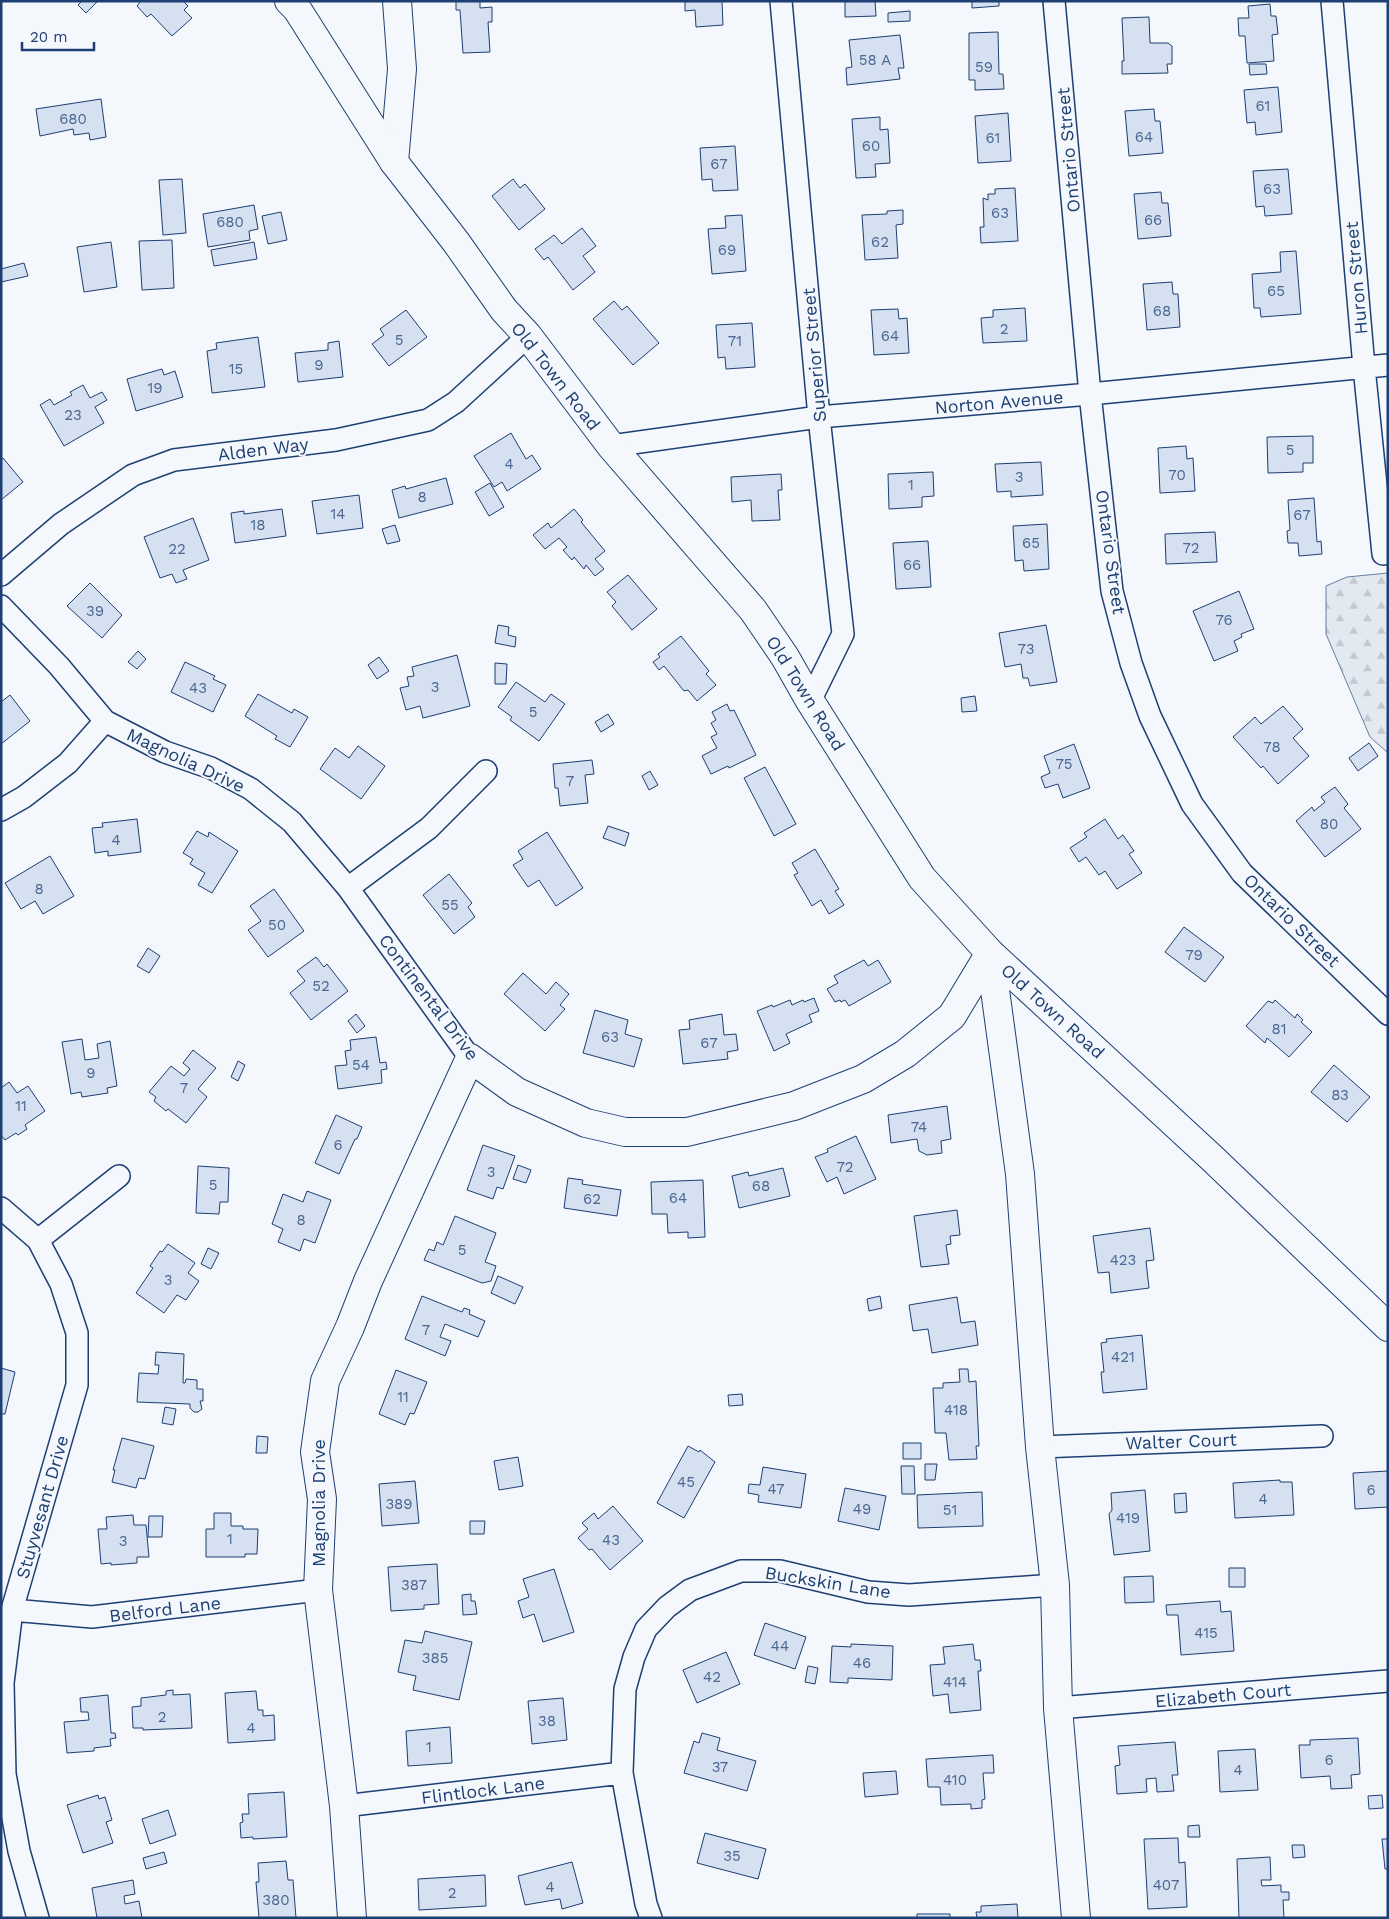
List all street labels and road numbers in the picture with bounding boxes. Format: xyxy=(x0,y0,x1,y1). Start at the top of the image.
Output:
street label: Ontario Street xyxy=(1052,86,1084,213)
street label: Huron Street xyxy=(1341,220,1371,335)
street label: Superior Street xyxy=(798,287,830,423)
street label: Old Town Road xyxy=(507,318,605,434)
street label: Norton Avenue xyxy=(934,386,1064,418)
street label: Alden Way xyxy=(216,433,310,465)
street label: Ontario Street xyxy=(1092,488,1130,616)
street label: Old Town Road xyxy=(762,632,850,754)
street label: Magnolia Drive xyxy=(124,723,248,797)
street label: Ontario Street xyxy=(1240,869,1345,971)
street label: Continental Drive xyxy=(375,930,483,1064)
street label: Old Town Road xyxy=(997,959,1109,1063)
street label: Walter Court xyxy=(1125,1429,1238,1453)
street label: Stuyvesant Drive xyxy=(11,1433,73,1581)
street label: Magnolia Drive xyxy=(308,1439,329,1567)
street label: Buckskin Lane xyxy=(764,1562,892,1602)
street label: Belford Lane xyxy=(108,1592,222,1626)
street label: Elizabeth Court xyxy=(1154,1679,1292,1711)
street label: Flintlock Lane xyxy=(420,1772,546,1808)

